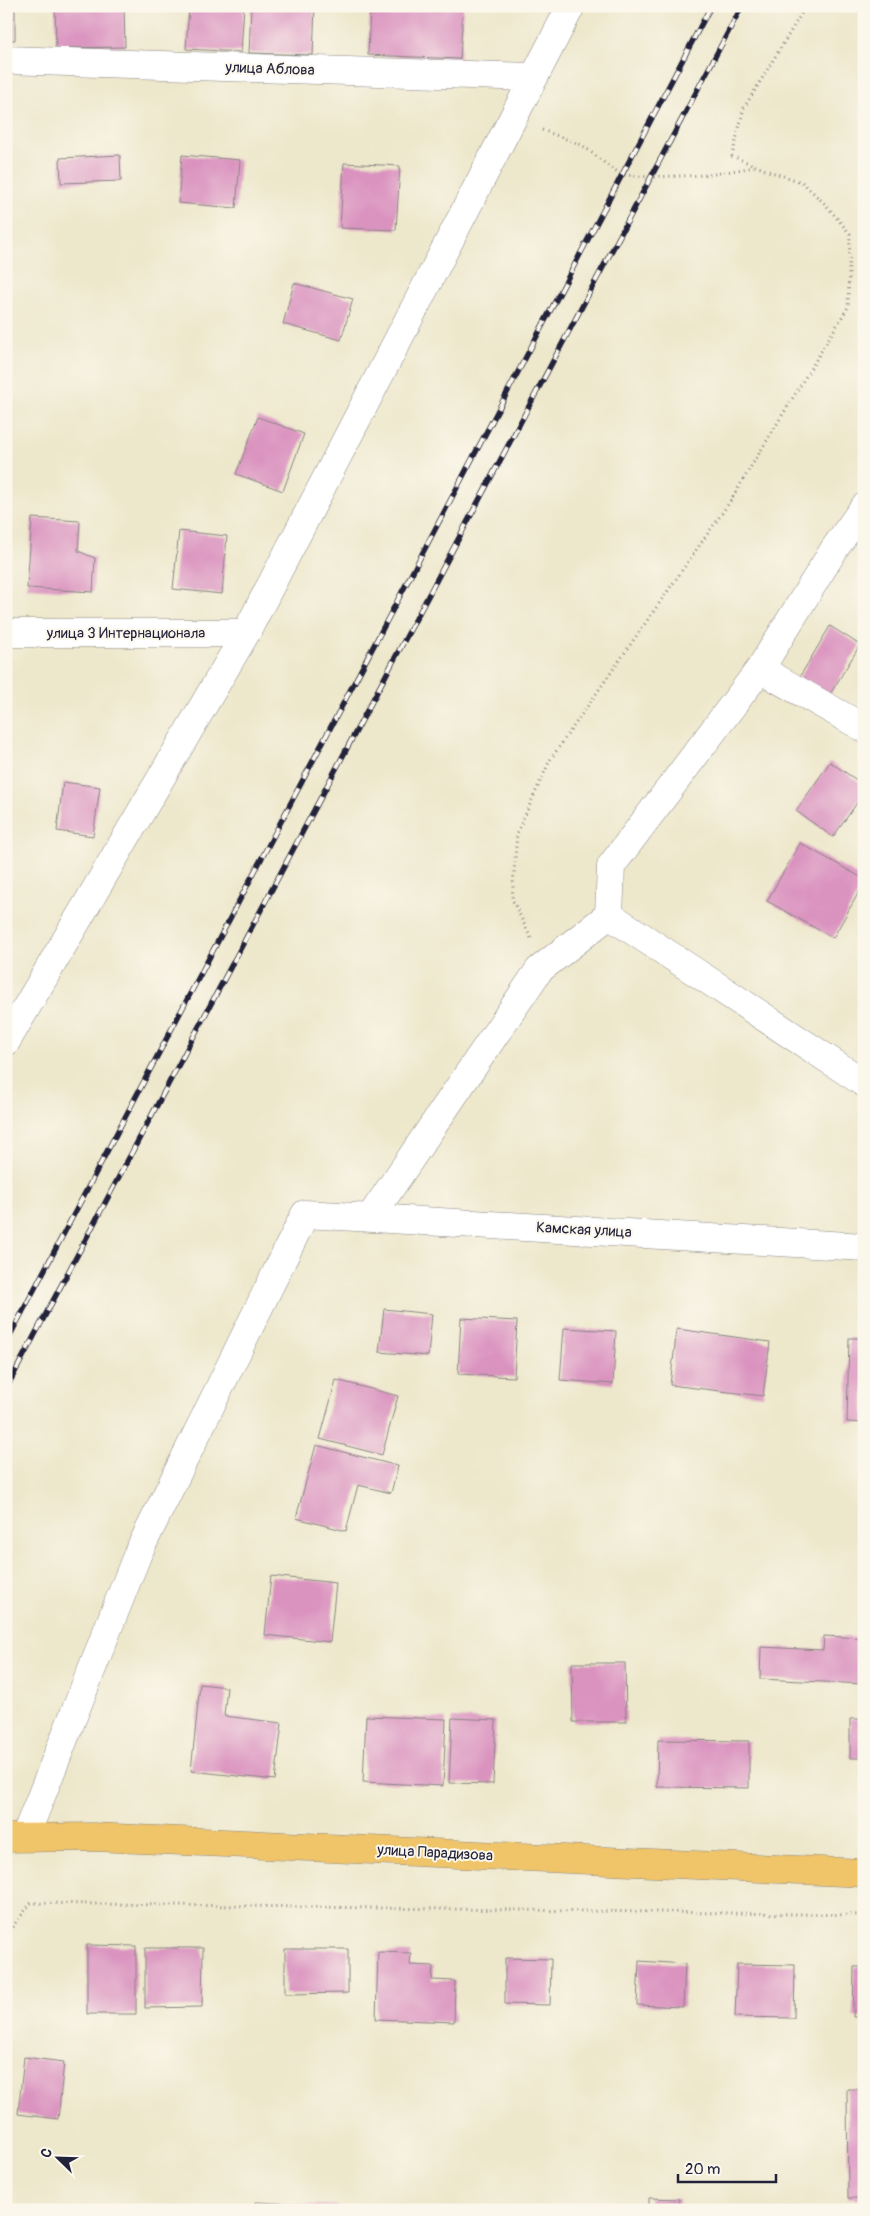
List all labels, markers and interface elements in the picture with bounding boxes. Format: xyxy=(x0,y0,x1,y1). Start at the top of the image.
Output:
street label: улица Аблова xyxy=(224,58,315,80)
street label: улица 3 Интернационала xyxy=(46,624,205,643)
street label: Камская улица xyxy=(536,1218,632,1242)
street label: улица Парадизова xyxy=(376,1840,493,1866)
north arrow xyxy=(32,2134,82,2184)
text: С xyxy=(37,2145,56,2160)
scale bar xyxy=(678,2151,775,2183)
text: 20 m xyxy=(685,2160,720,2179)

